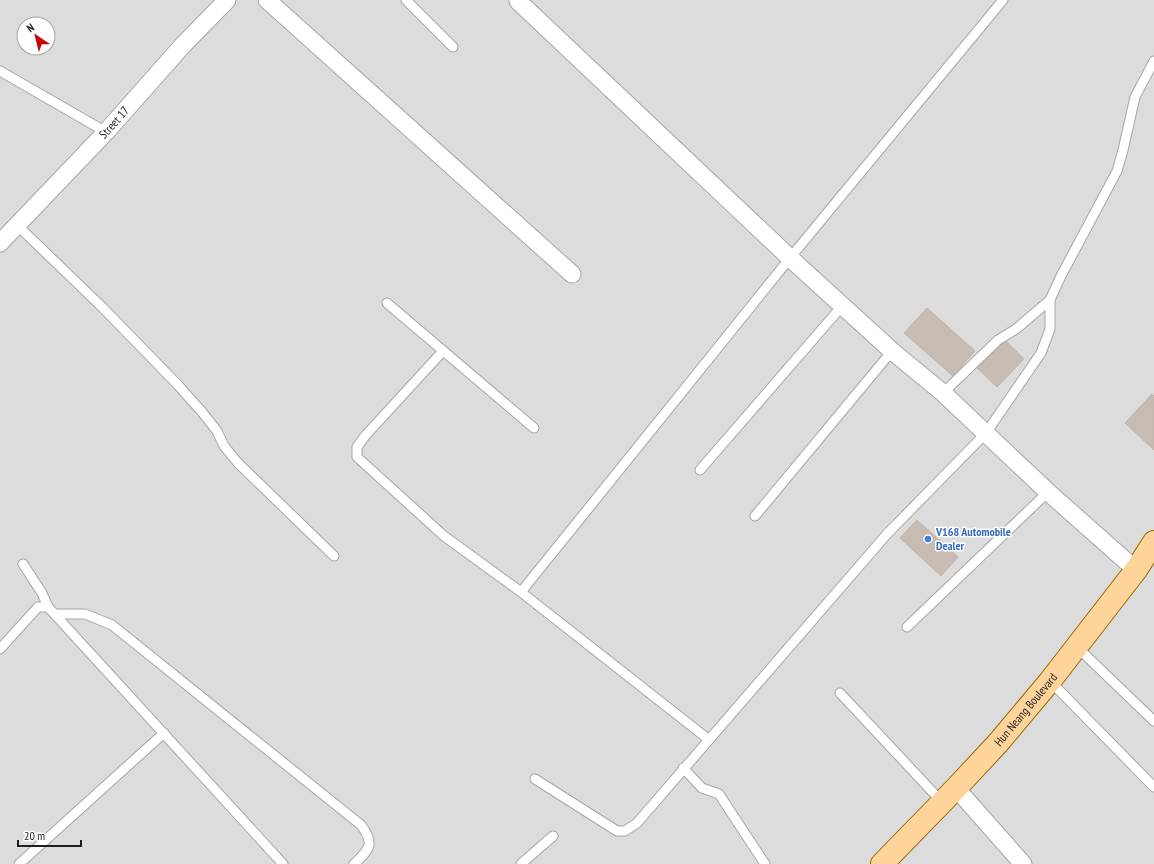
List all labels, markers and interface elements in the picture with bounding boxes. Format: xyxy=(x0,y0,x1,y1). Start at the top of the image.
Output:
north arrow xyxy=(16,16,56,56)
text: N xyxy=(24,20,37,35)
street label: Street 17 xyxy=(96,103,132,142)
place label: V168 Automobile Dealer xyxy=(935,524,1011,553)
marker: V168 Automobile Dealer xyxy=(923,534,933,544)
street label: Hun Neang Boulevard xyxy=(991,670,1060,749)
scale bar xyxy=(18,822,81,848)
text: 20 m xyxy=(24,828,45,843)

